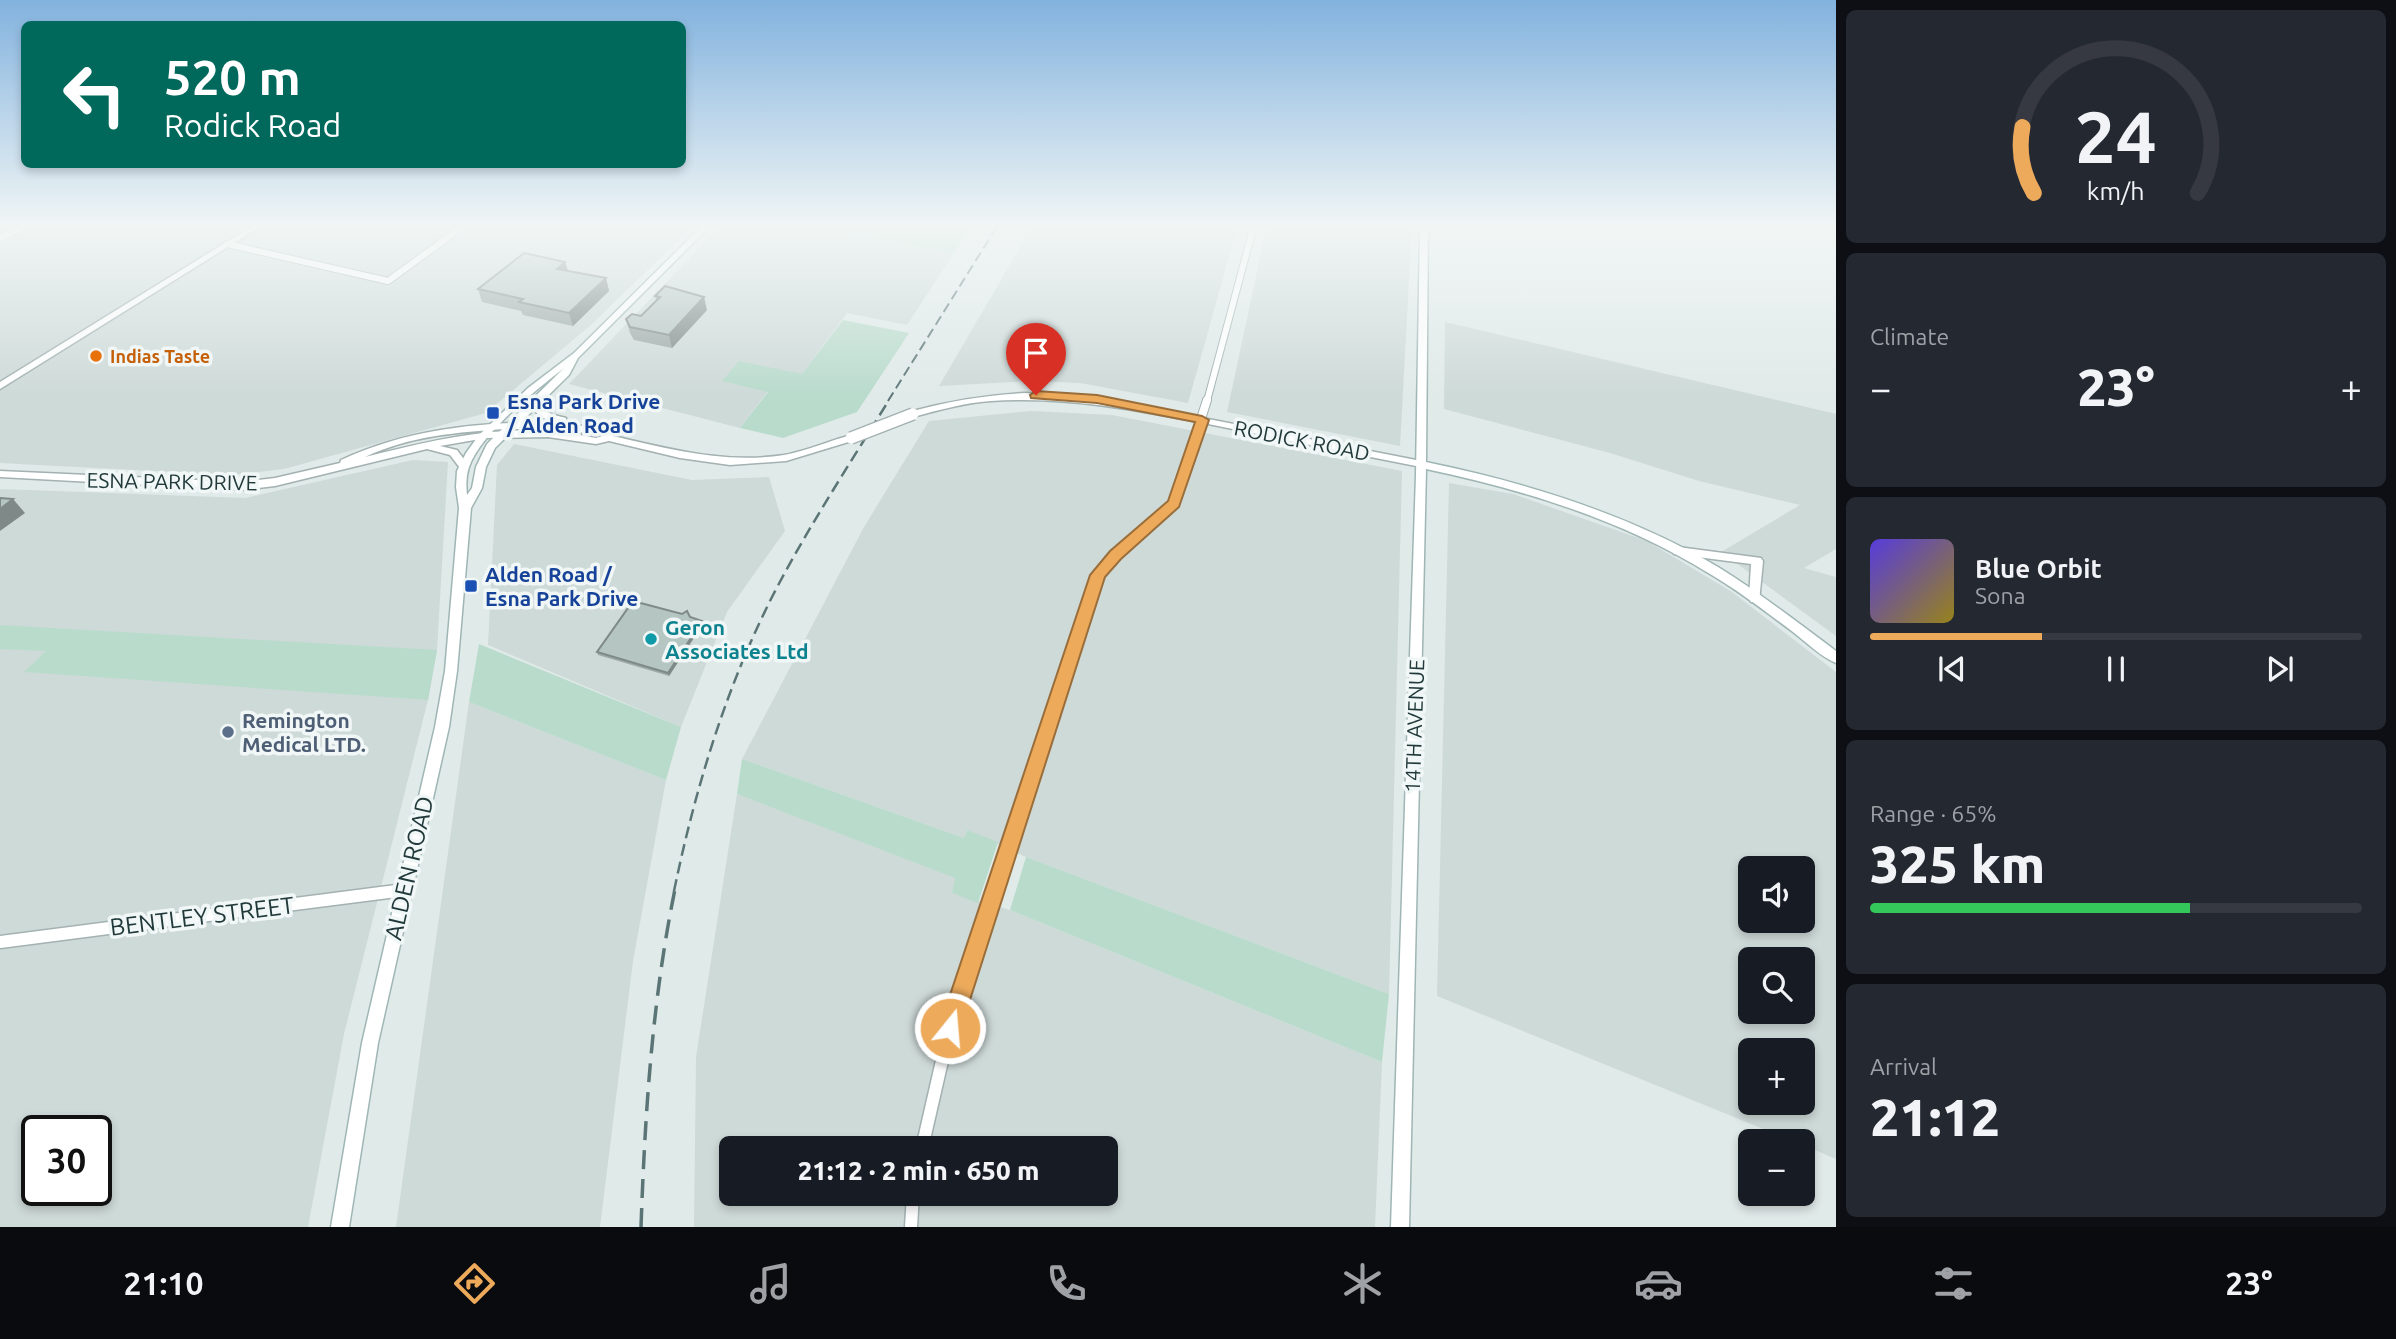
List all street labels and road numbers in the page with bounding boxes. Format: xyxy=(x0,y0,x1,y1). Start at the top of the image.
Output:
street label: RODICK ROAD xyxy=(1232,415,1372,465)
street label: ESNA PARK DRIVE xyxy=(86,468,258,494)
street label: 14TH AVENUE xyxy=(1400,659,1428,793)
street label: ALDEN ROAD xyxy=(379,793,439,943)
street label: BENTLEY STREET xyxy=(108,891,296,941)

